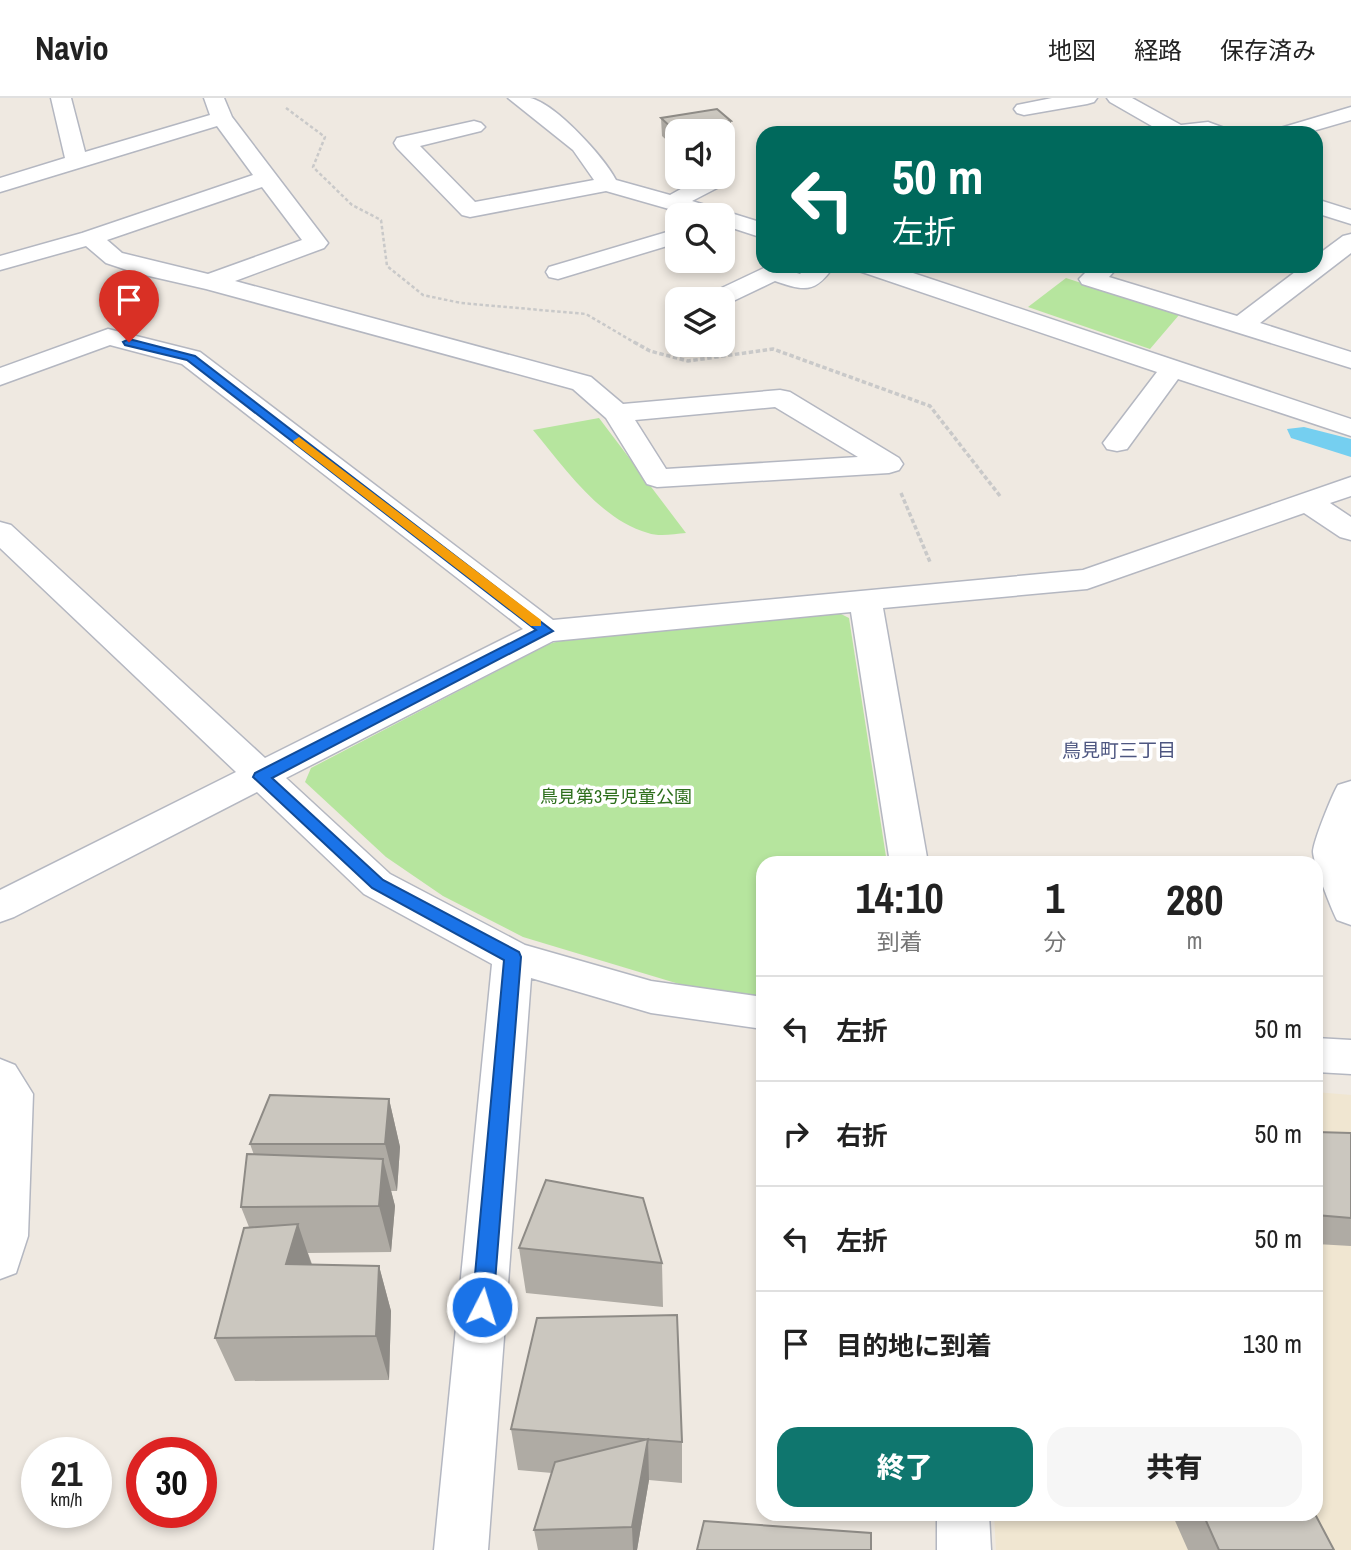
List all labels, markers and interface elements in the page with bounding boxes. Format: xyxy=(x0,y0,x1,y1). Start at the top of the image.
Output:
text: Navio xyxy=(35,26,109,70)
text: 地図 xyxy=(1048,34,1096,66)
text: 経路 xyxy=(1134,34,1182,66)
text: 保存済み xyxy=(1220,34,1316,66)
map controls xyxy=(665,119,735,357)
button: sound xyxy=(665,119,735,189)
text: 50 m xyxy=(892,143,984,209)
icon: left xyxy=(777,154,868,245)
button: search xyxy=(665,203,735,273)
text: 左折 xyxy=(892,210,956,253)
pin xyxy=(99,270,159,342)
icon: arrive xyxy=(110,281,148,319)
button: layers xyxy=(665,287,735,357)
district label: 鳥見町三丁目 xyxy=(1062,737,1176,763)
park label: 鳥見第3号児童公園 xyxy=(540,784,692,809)
text: 14:10 xyxy=(856,870,944,926)
text: 1 xyxy=(1045,870,1064,926)
text: 280 xyxy=(1166,872,1223,928)
text: m xyxy=(1187,925,1203,956)
text: 到着 xyxy=(877,926,923,957)
text: 分 xyxy=(1043,926,1066,957)
icon: left xyxy=(777,1010,815,1048)
text: 50 m xyxy=(1255,1011,1302,1046)
text: 左折 xyxy=(836,1013,888,1048)
icon: right xyxy=(777,1115,815,1153)
text: 50 m xyxy=(1255,1116,1302,1151)
text: 右折 xyxy=(836,1118,888,1153)
icon: left xyxy=(777,1220,815,1258)
text: 50 m xyxy=(1255,1221,1302,1256)
text: 左折 xyxy=(836,1223,888,1258)
position arrow xyxy=(445,1270,519,1344)
icon: arrive xyxy=(777,1325,815,1363)
text: 130 m xyxy=(1243,1326,1302,1361)
text: 目的地に到着 xyxy=(836,1328,992,1363)
button: 終了 xyxy=(777,1427,1033,1507)
button: 共有 xyxy=(1047,1427,1302,1507)
speed limit sign: 30 xyxy=(126,1437,217,1528)
text: 21 xyxy=(51,1450,82,1497)
text: km/h xyxy=(51,1487,83,1512)

